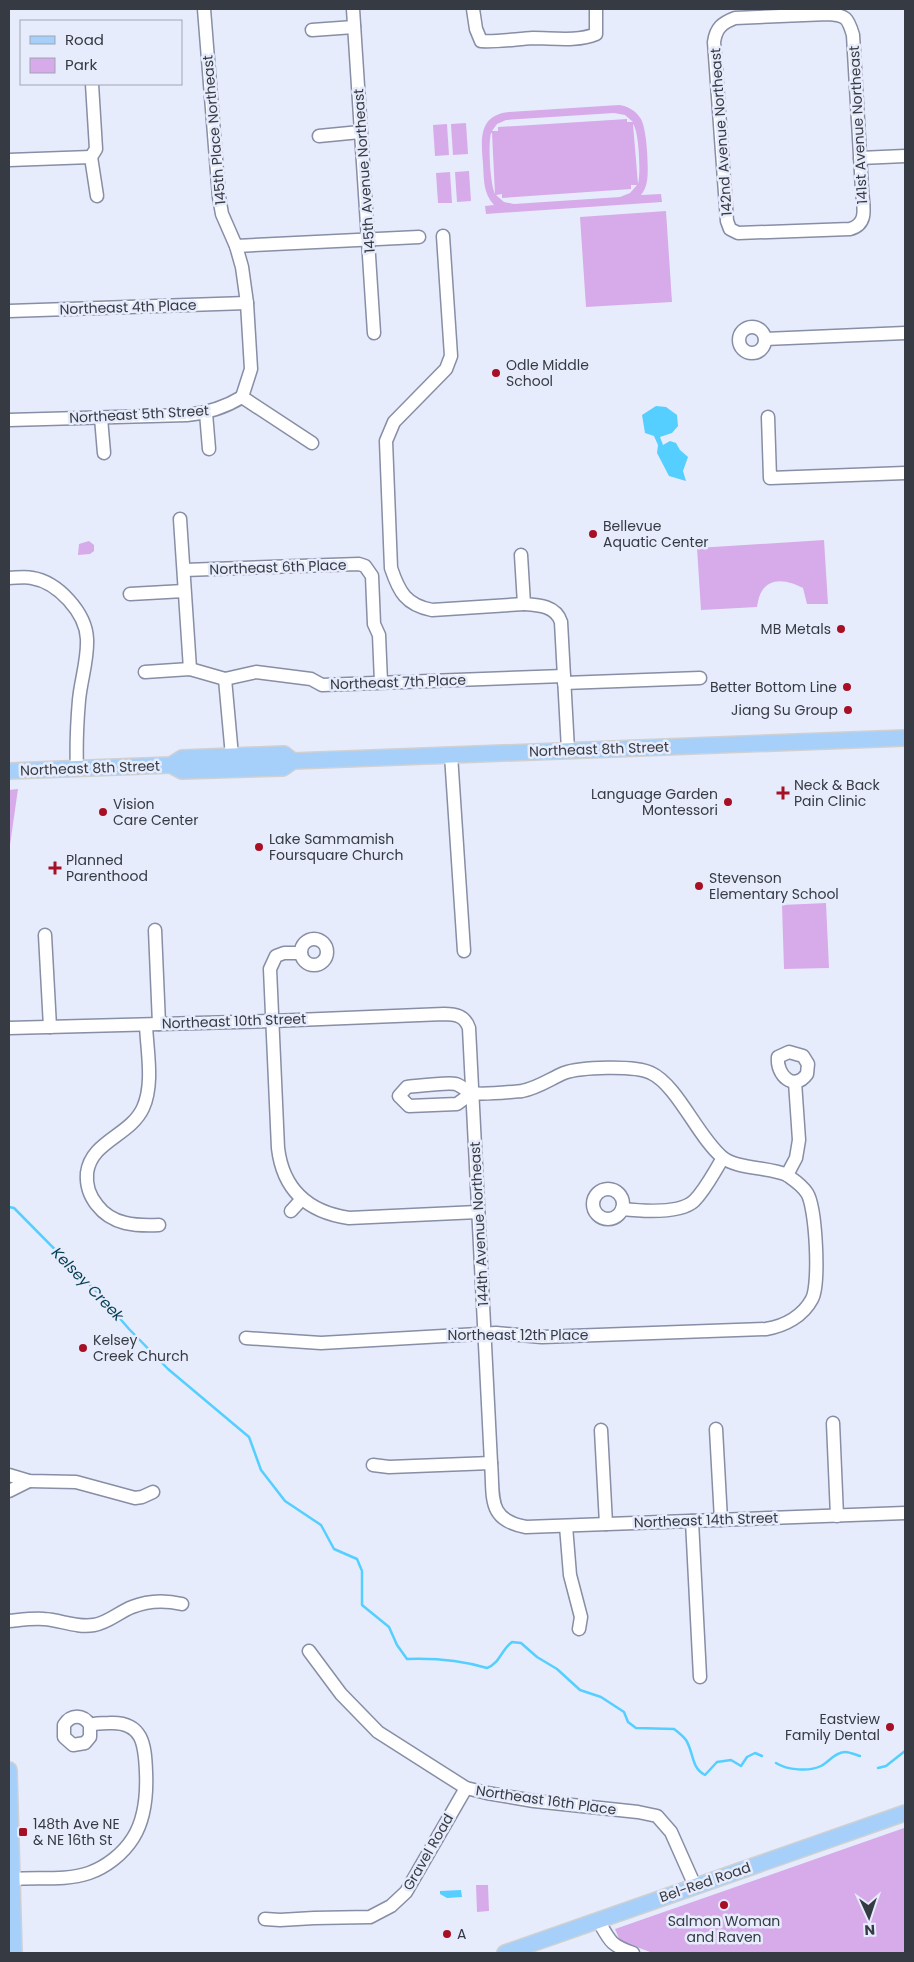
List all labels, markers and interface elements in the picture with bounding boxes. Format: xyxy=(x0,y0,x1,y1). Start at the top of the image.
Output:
legend xyxy=(20,20,182,85)
text: Road xyxy=(65,29,104,50)
street label: 141st Avenue Northeast xyxy=(844,45,872,205)
street label: 142nd Avenue Northeast xyxy=(705,47,737,217)
text: Park xyxy=(65,54,97,75)
street label: 145th Place Northeast xyxy=(197,54,231,206)
street label: 145th Avenue Northeast xyxy=(348,88,380,254)
street label: Northeast 4th Place xyxy=(59,295,197,319)
place label: Odle Middle School xyxy=(506,355,589,391)
marker: Odle Middle School xyxy=(490,367,502,379)
street label: Northeast 5th Street xyxy=(69,400,209,428)
place label: Bellevue Aquatic Center xyxy=(603,516,709,552)
marker: Bellevue Aquatic Center xyxy=(587,528,599,540)
street label: Northeast 6th Place xyxy=(209,555,347,579)
place label: MB Metals xyxy=(761,619,831,639)
marker: MB Metals xyxy=(835,623,847,635)
street label: Northeast 7th Place xyxy=(330,670,467,694)
place label: Better Bottom Line xyxy=(710,677,837,697)
marker: Better Bottom Line xyxy=(841,681,853,693)
place label: Jiang Su Group xyxy=(731,700,838,720)
marker: Jiang Su Group xyxy=(842,704,854,716)
street label: Northeast 8th Street xyxy=(529,737,669,761)
street label: Northeast 8th Street xyxy=(20,756,160,780)
place label: Neck & Back Pain Clinic xyxy=(794,775,881,811)
place label: Language Garden Montessori xyxy=(591,784,718,820)
marker: Neck & Back Pain Clinic xyxy=(776,786,790,800)
place label: Vision Care Center xyxy=(113,794,198,830)
marker: Language Garden Montessori xyxy=(722,796,734,808)
marker: Vision Care Center xyxy=(97,806,109,818)
place label: Lake Sammamish Foursquare Church xyxy=(269,829,403,865)
marker: Lake Sammamish Foursquare Church xyxy=(253,841,265,853)
place label: Planned Parenthood xyxy=(66,850,148,886)
marker: Planned Parenthood xyxy=(48,861,62,875)
place label: Stevenson Elementary School xyxy=(709,868,839,904)
marker: Stevenson Elementary School xyxy=(693,880,705,892)
street label: Northeast 10th Street xyxy=(161,1008,307,1034)
street label: 144th Avenue Northeast xyxy=(465,1141,493,1307)
water label: Kelsey Creek xyxy=(47,1242,130,1327)
street label: Northeast 12th Place xyxy=(448,1325,589,1345)
place label: Kelsey Creek Church xyxy=(93,1330,189,1366)
marker: Kelsey Creek Church xyxy=(77,1342,89,1354)
street label: Northeast 14th Street xyxy=(633,1507,779,1533)
place label: Eastview Family Dental xyxy=(785,1709,881,1745)
marker: Eastview Family Dental xyxy=(884,1721,896,1733)
street label: Northeast 16th Place xyxy=(474,1780,618,1820)
street label: Gravel Road xyxy=(398,1810,458,1894)
place label: 148th Ave NE & NE 16th St xyxy=(33,1814,120,1850)
marker: 148th Ave NE & NE 16th St xyxy=(17,1826,29,1838)
street label: Bel-Red Road xyxy=(657,1857,753,1907)
north arrow xyxy=(844,1892,894,1942)
marker: Salmon Woman and Raven xyxy=(718,1899,730,1911)
place label: Salmon Woman and Raven xyxy=(668,1911,780,1947)
text: N xyxy=(864,1920,875,1940)
place label: A xyxy=(457,1924,466,1944)
marker: A xyxy=(441,1928,453,1940)

